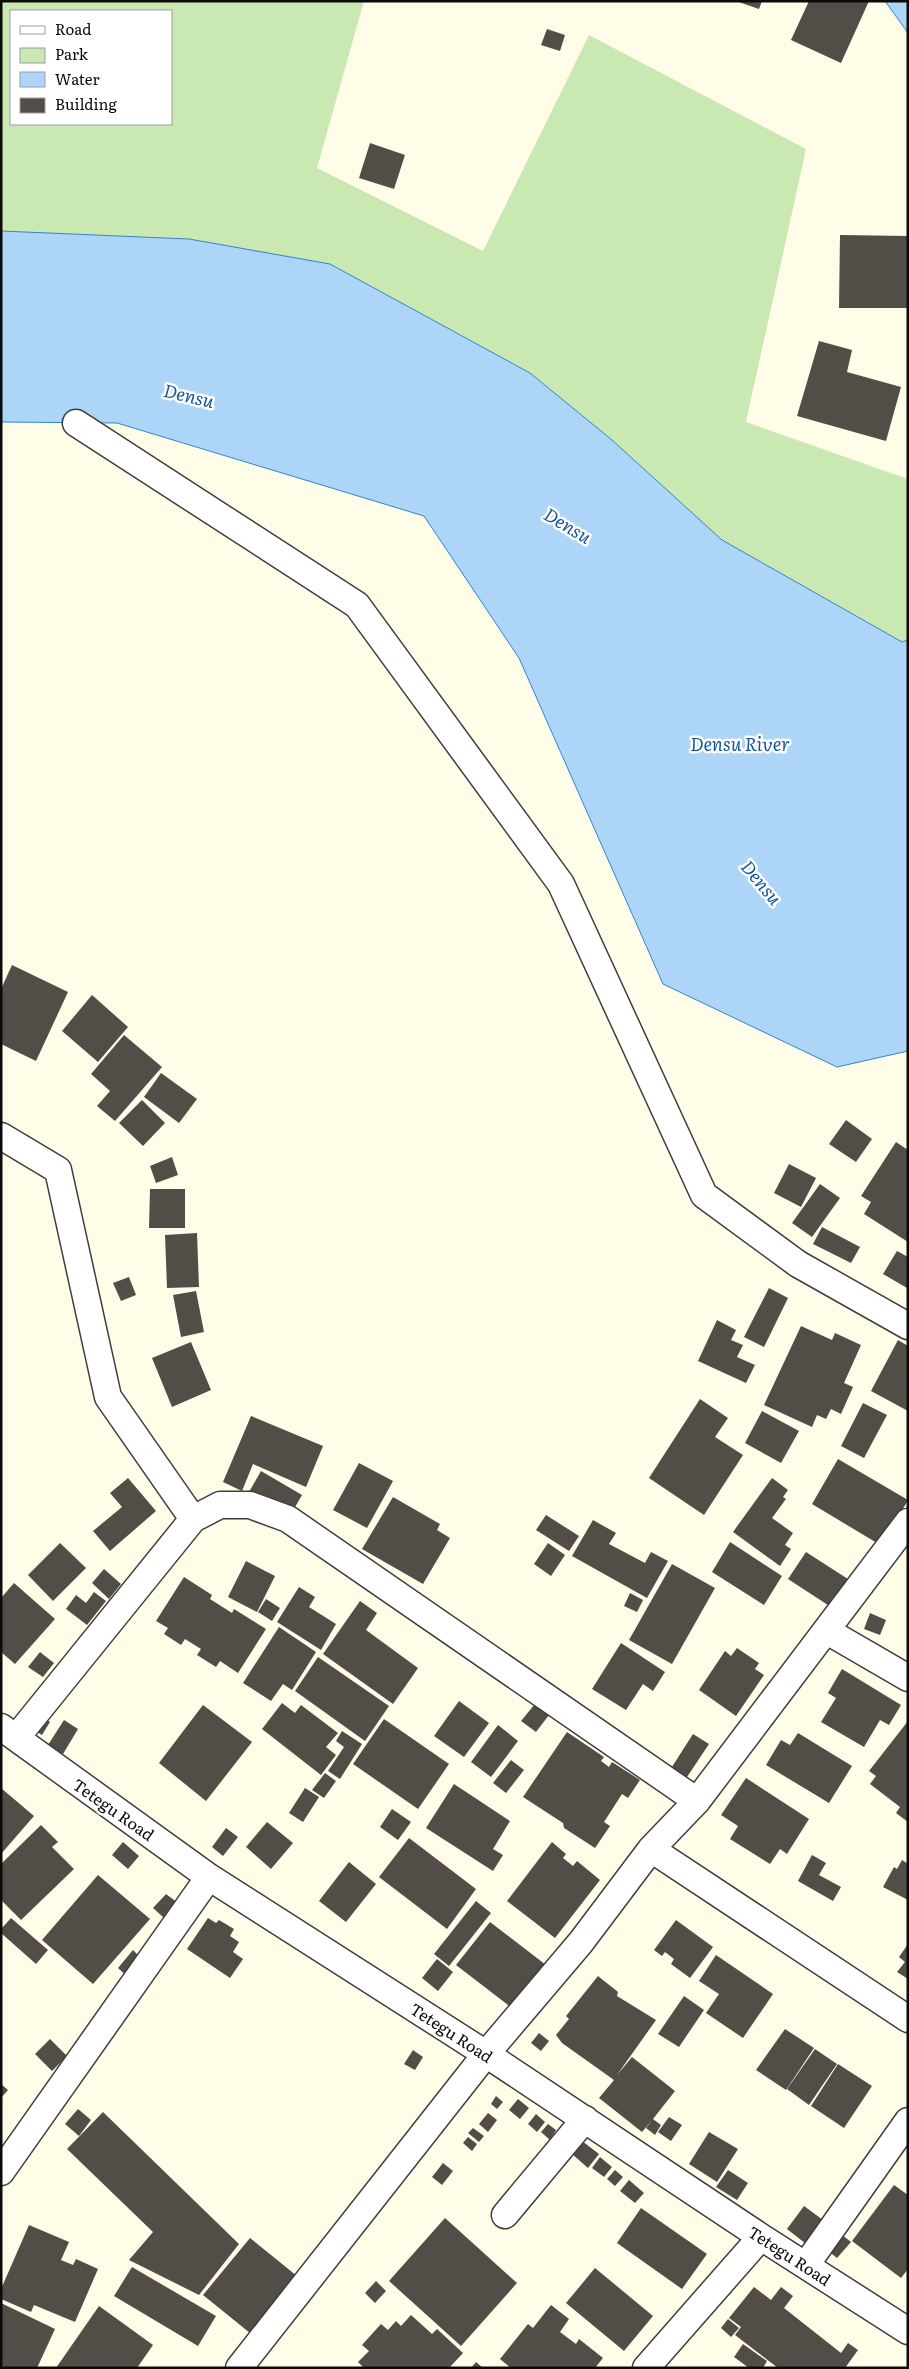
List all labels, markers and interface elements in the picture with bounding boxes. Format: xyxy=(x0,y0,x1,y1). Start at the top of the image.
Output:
legend xyxy=(10,10,172,125)
text: Road xyxy=(55,17,91,40)
text: Park xyxy=(55,42,89,65)
text: Water xyxy=(55,67,100,90)
text: Building xyxy=(55,92,117,115)
water label: Densu xyxy=(161,376,217,414)
water label: Densu xyxy=(539,500,597,550)
water label: Densu River xyxy=(690,730,790,757)
water label: Densu xyxy=(735,854,789,911)
street label: Tetegu Road xyxy=(68,1772,160,1846)
street label: Tetegu Road xyxy=(406,1996,498,2068)
street label: Tetegu Road xyxy=(744,2219,836,2291)

